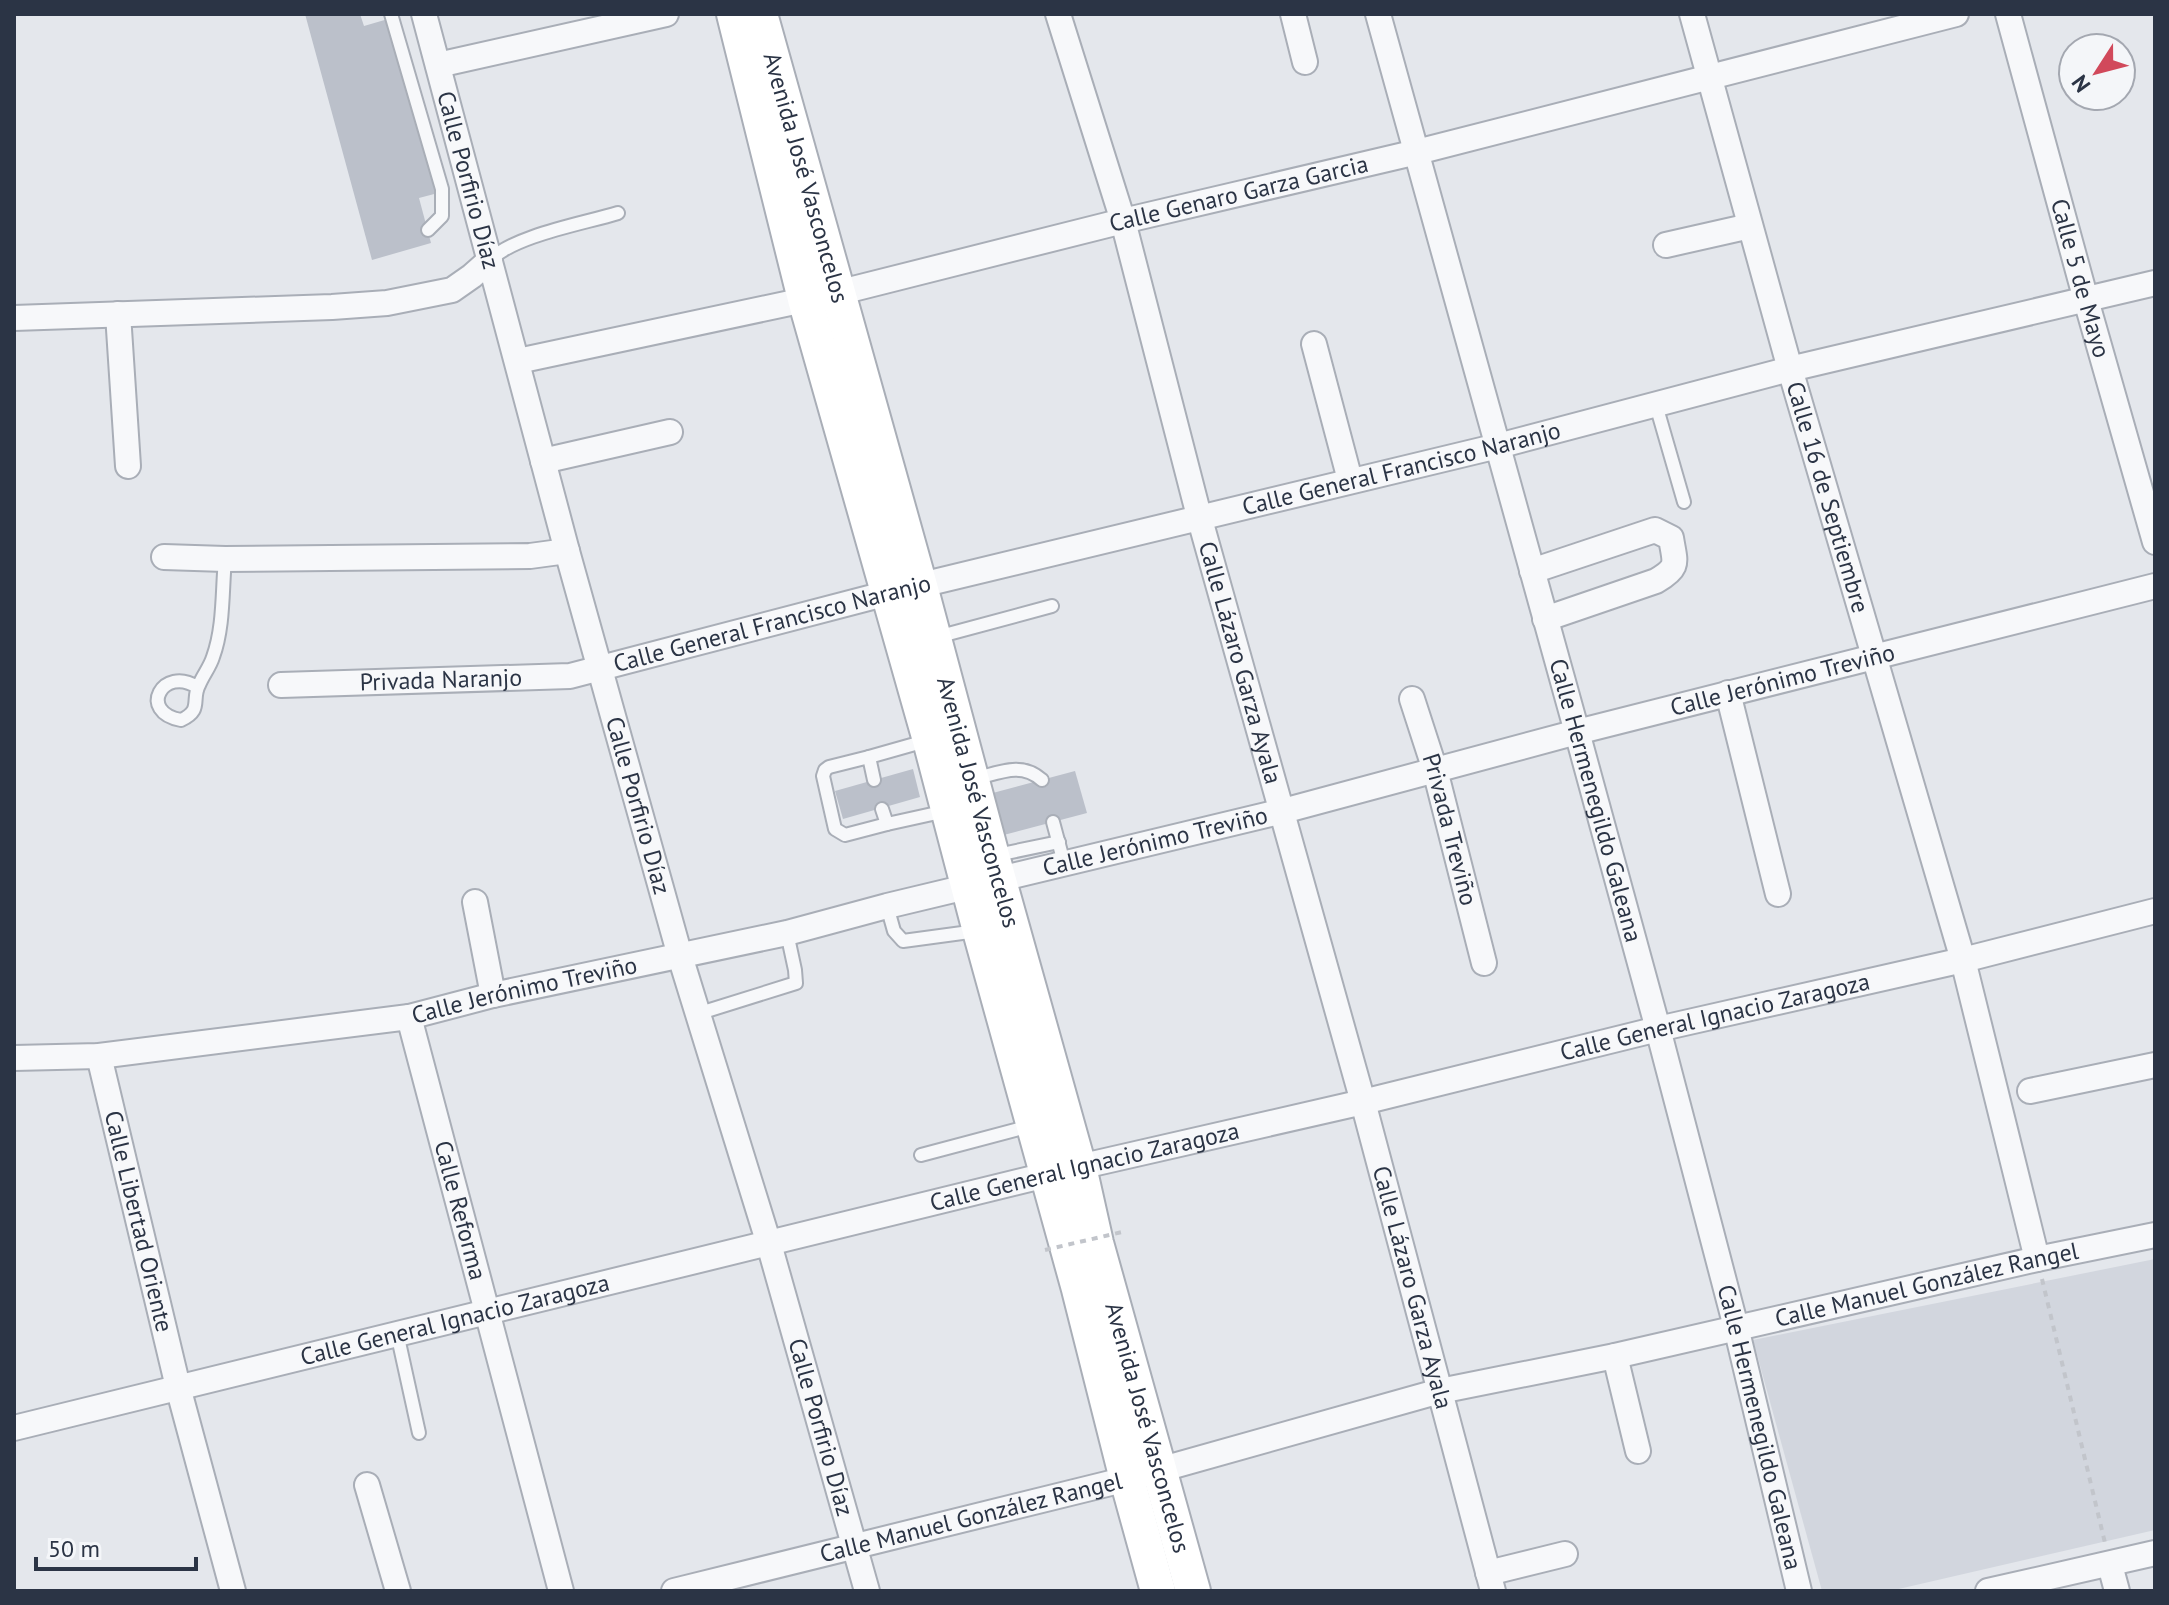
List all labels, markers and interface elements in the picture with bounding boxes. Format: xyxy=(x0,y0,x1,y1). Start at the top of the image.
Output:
north arrow xyxy=(2057,32,2137,112)
street label: Avenida José Vasconcelos xyxy=(757,49,856,306)
text: N xyxy=(2065,70,2096,98)
street label: Calle Porfirio Díaz xyxy=(430,88,507,273)
street label: Calle Genaro Garza Garcia xyxy=(1106,148,1371,239)
street label: Calle 5 de Mayo xyxy=(2044,195,2118,361)
street label: Calle 16 de Septiembre xyxy=(1780,378,1877,617)
street label: Calle General Francisco Naranjo xyxy=(1239,414,1564,522)
street label: Calle Lázaro Garza Ayala xyxy=(1192,538,1289,787)
street label: Calle General Francisco Naranjo xyxy=(610,567,934,679)
street label: Calle Jerónimo Treviño xyxy=(1667,636,1898,723)
street label: Calle Hermenegildo Galeana xyxy=(1542,655,1650,945)
street label: Privada Naranjo xyxy=(359,661,523,698)
street label: Avenida José Vasconcelos xyxy=(930,673,1027,931)
street label: Calle Porfirio Díaz xyxy=(599,713,678,898)
street label: Privada Treviño xyxy=(1416,749,1485,909)
street label: Calle Jerónimo Treviño xyxy=(1039,799,1271,883)
street label: Calle Jerónimo Treviño xyxy=(408,949,640,1031)
street label: Calle General Ignacio Zaragoza xyxy=(1557,966,1873,1068)
street label: Calle Libertad Oriente xyxy=(98,1107,180,1335)
street label: Calle General Ignacio Zaragoza xyxy=(927,1115,1242,1218)
street label: Calle Reforma xyxy=(427,1137,494,1283)
street label: Calle Lázaro Garza Ayala xyxy=(1366,1162,1460,1412)
street label: Calle Manuel González Rangel xyxy=(1772,1235,2081,1334)
street label: Calle General Ignacio Zaragoza xyxy=(297,1267,613,1372)
street label: Calle Hermenegildo Galeana xyxy=(1711,1281,1809,1573)
street label: Avenida José Vasconcelos xyxy=(1098,1299,1198,1556)
street label: Calle Porfirio Díaz xyxy=(781,1335,861,1519)
street label: Calle Manuel González Rangel xyxy=(817,1465,1125,1569)
scale bar xyxy=(36,1521,196,1571)
text: 50 m xyxy=(48,1533,100,1564)

